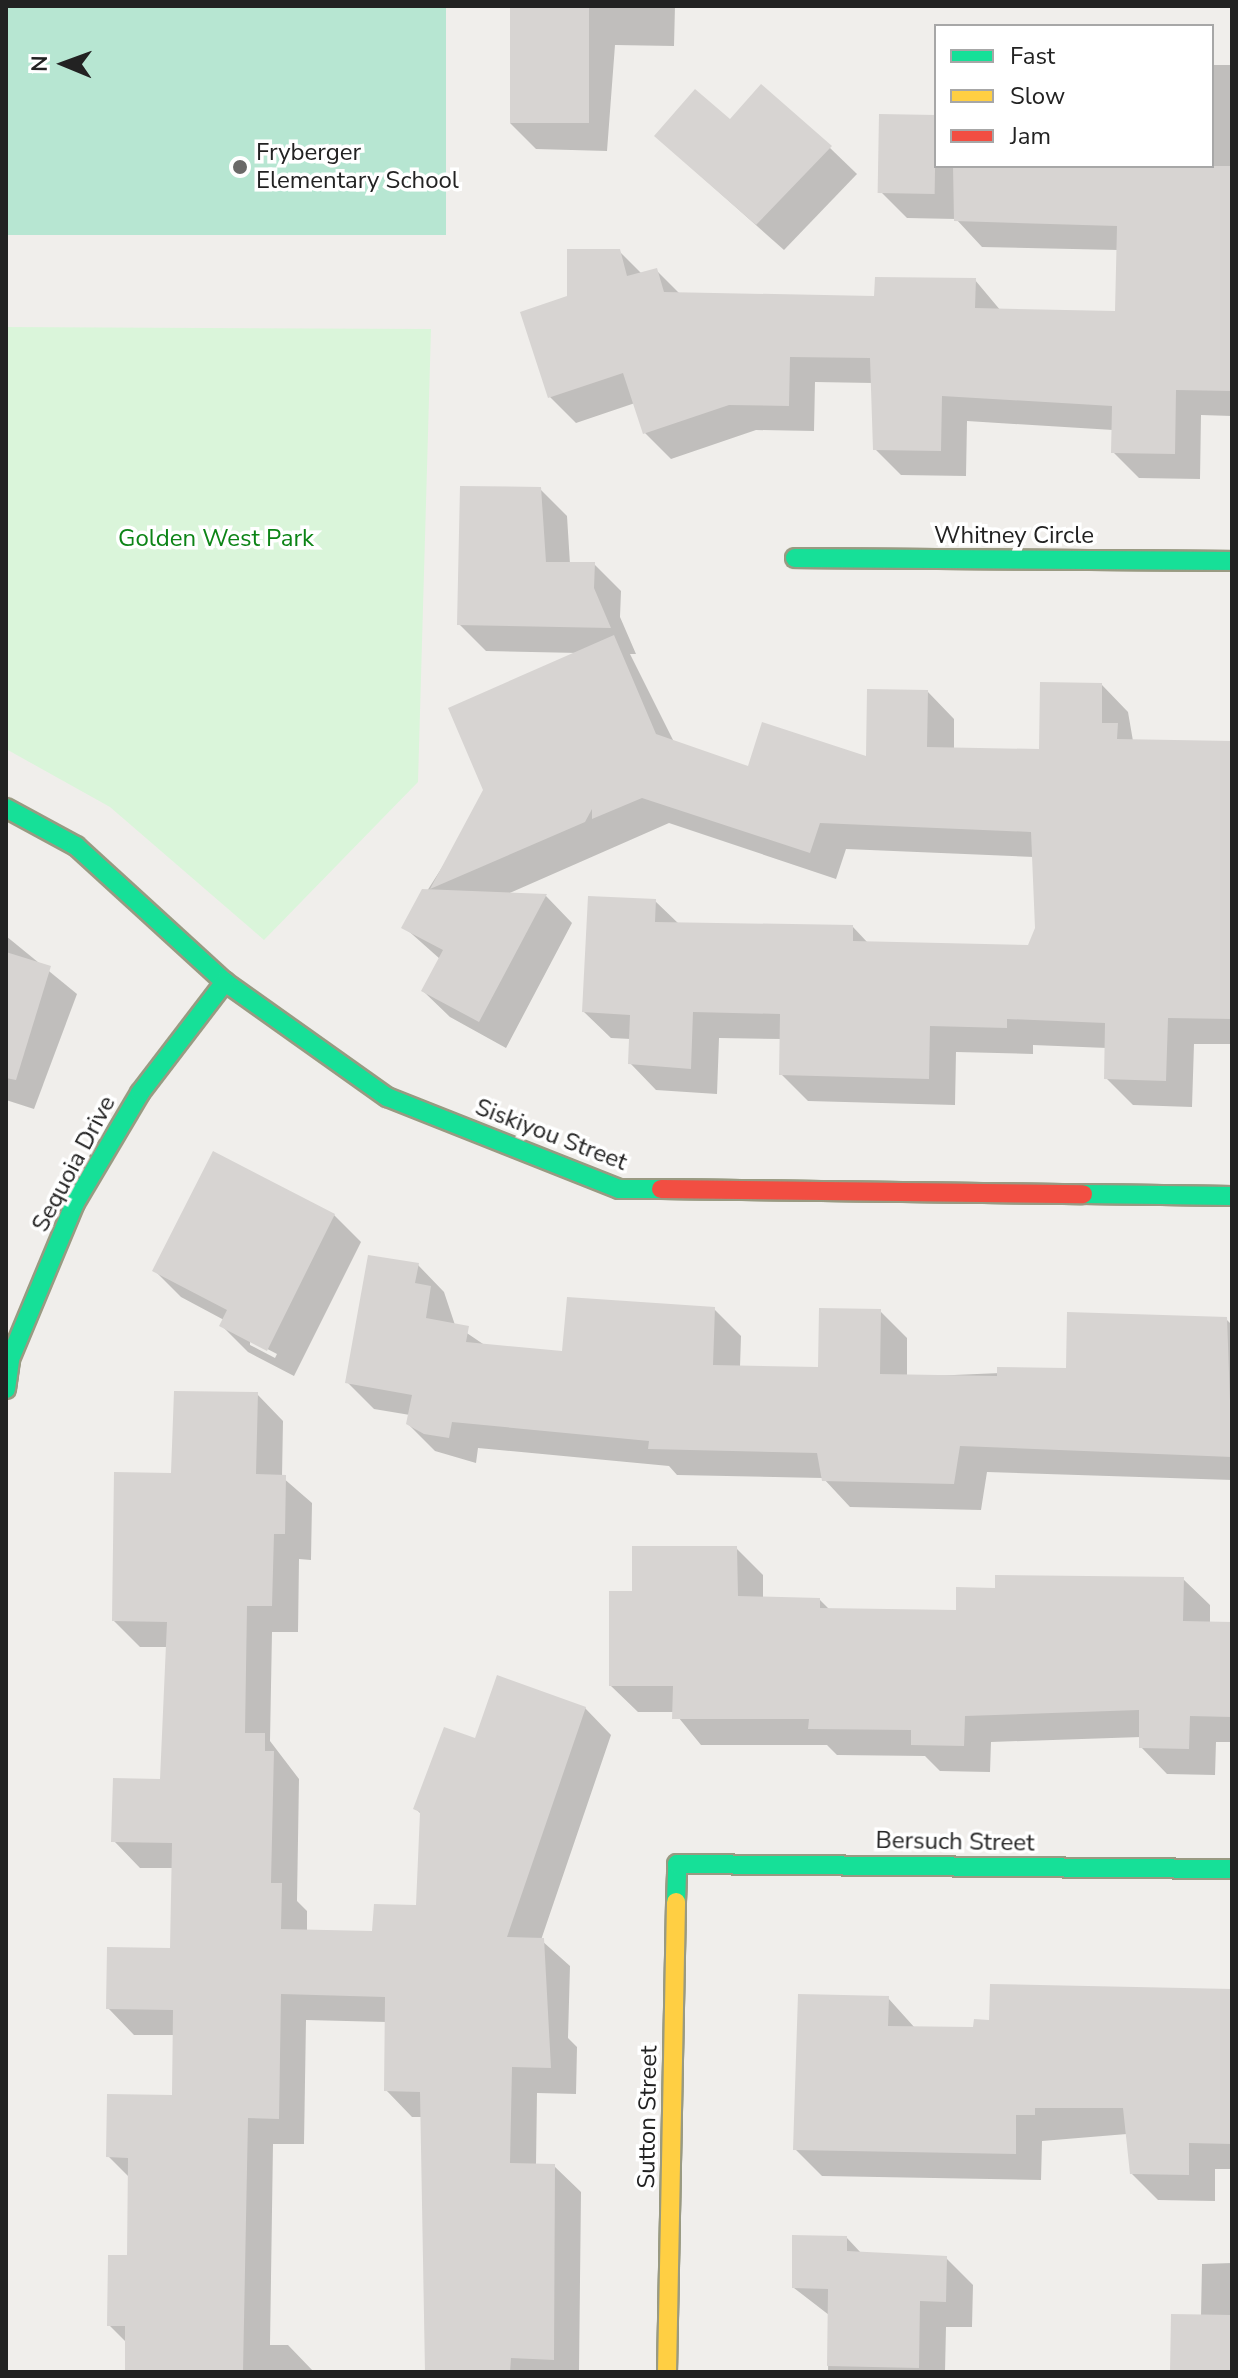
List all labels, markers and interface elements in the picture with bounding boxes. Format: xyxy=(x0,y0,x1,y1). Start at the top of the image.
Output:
north arrow xyxy=(24,24,104,104)
legend xyxy=(934,24,1214,168)
text: Fast xyxy=(1010,40,1055,72)
text: N xyxy=(25,55,55,72)
text: Slow xyxy=(1010,80,1065,112)
text: Jam xyxy=(1010,120,1051,152)
place label: Fryberger Elementary School xyxy=(256,139,459,195)
marker: Fryberger Elementary School xyxy=(231,158,249,176)
street label: Whitney Circle xyxy=(934,522,1094,550)
park label: Golden West Park xyxy=(118,525,314,553)
street label: Sequoia Drive xyxy=(26,1091,122,1237)
street label: Siskiyou Street xyxy=(471,1093,631,1177)
street label: Bersuch Street xyxy=(875,1826,1035,1858)
street label: Sutton Street xyxy=(632,2045,664,2189)

